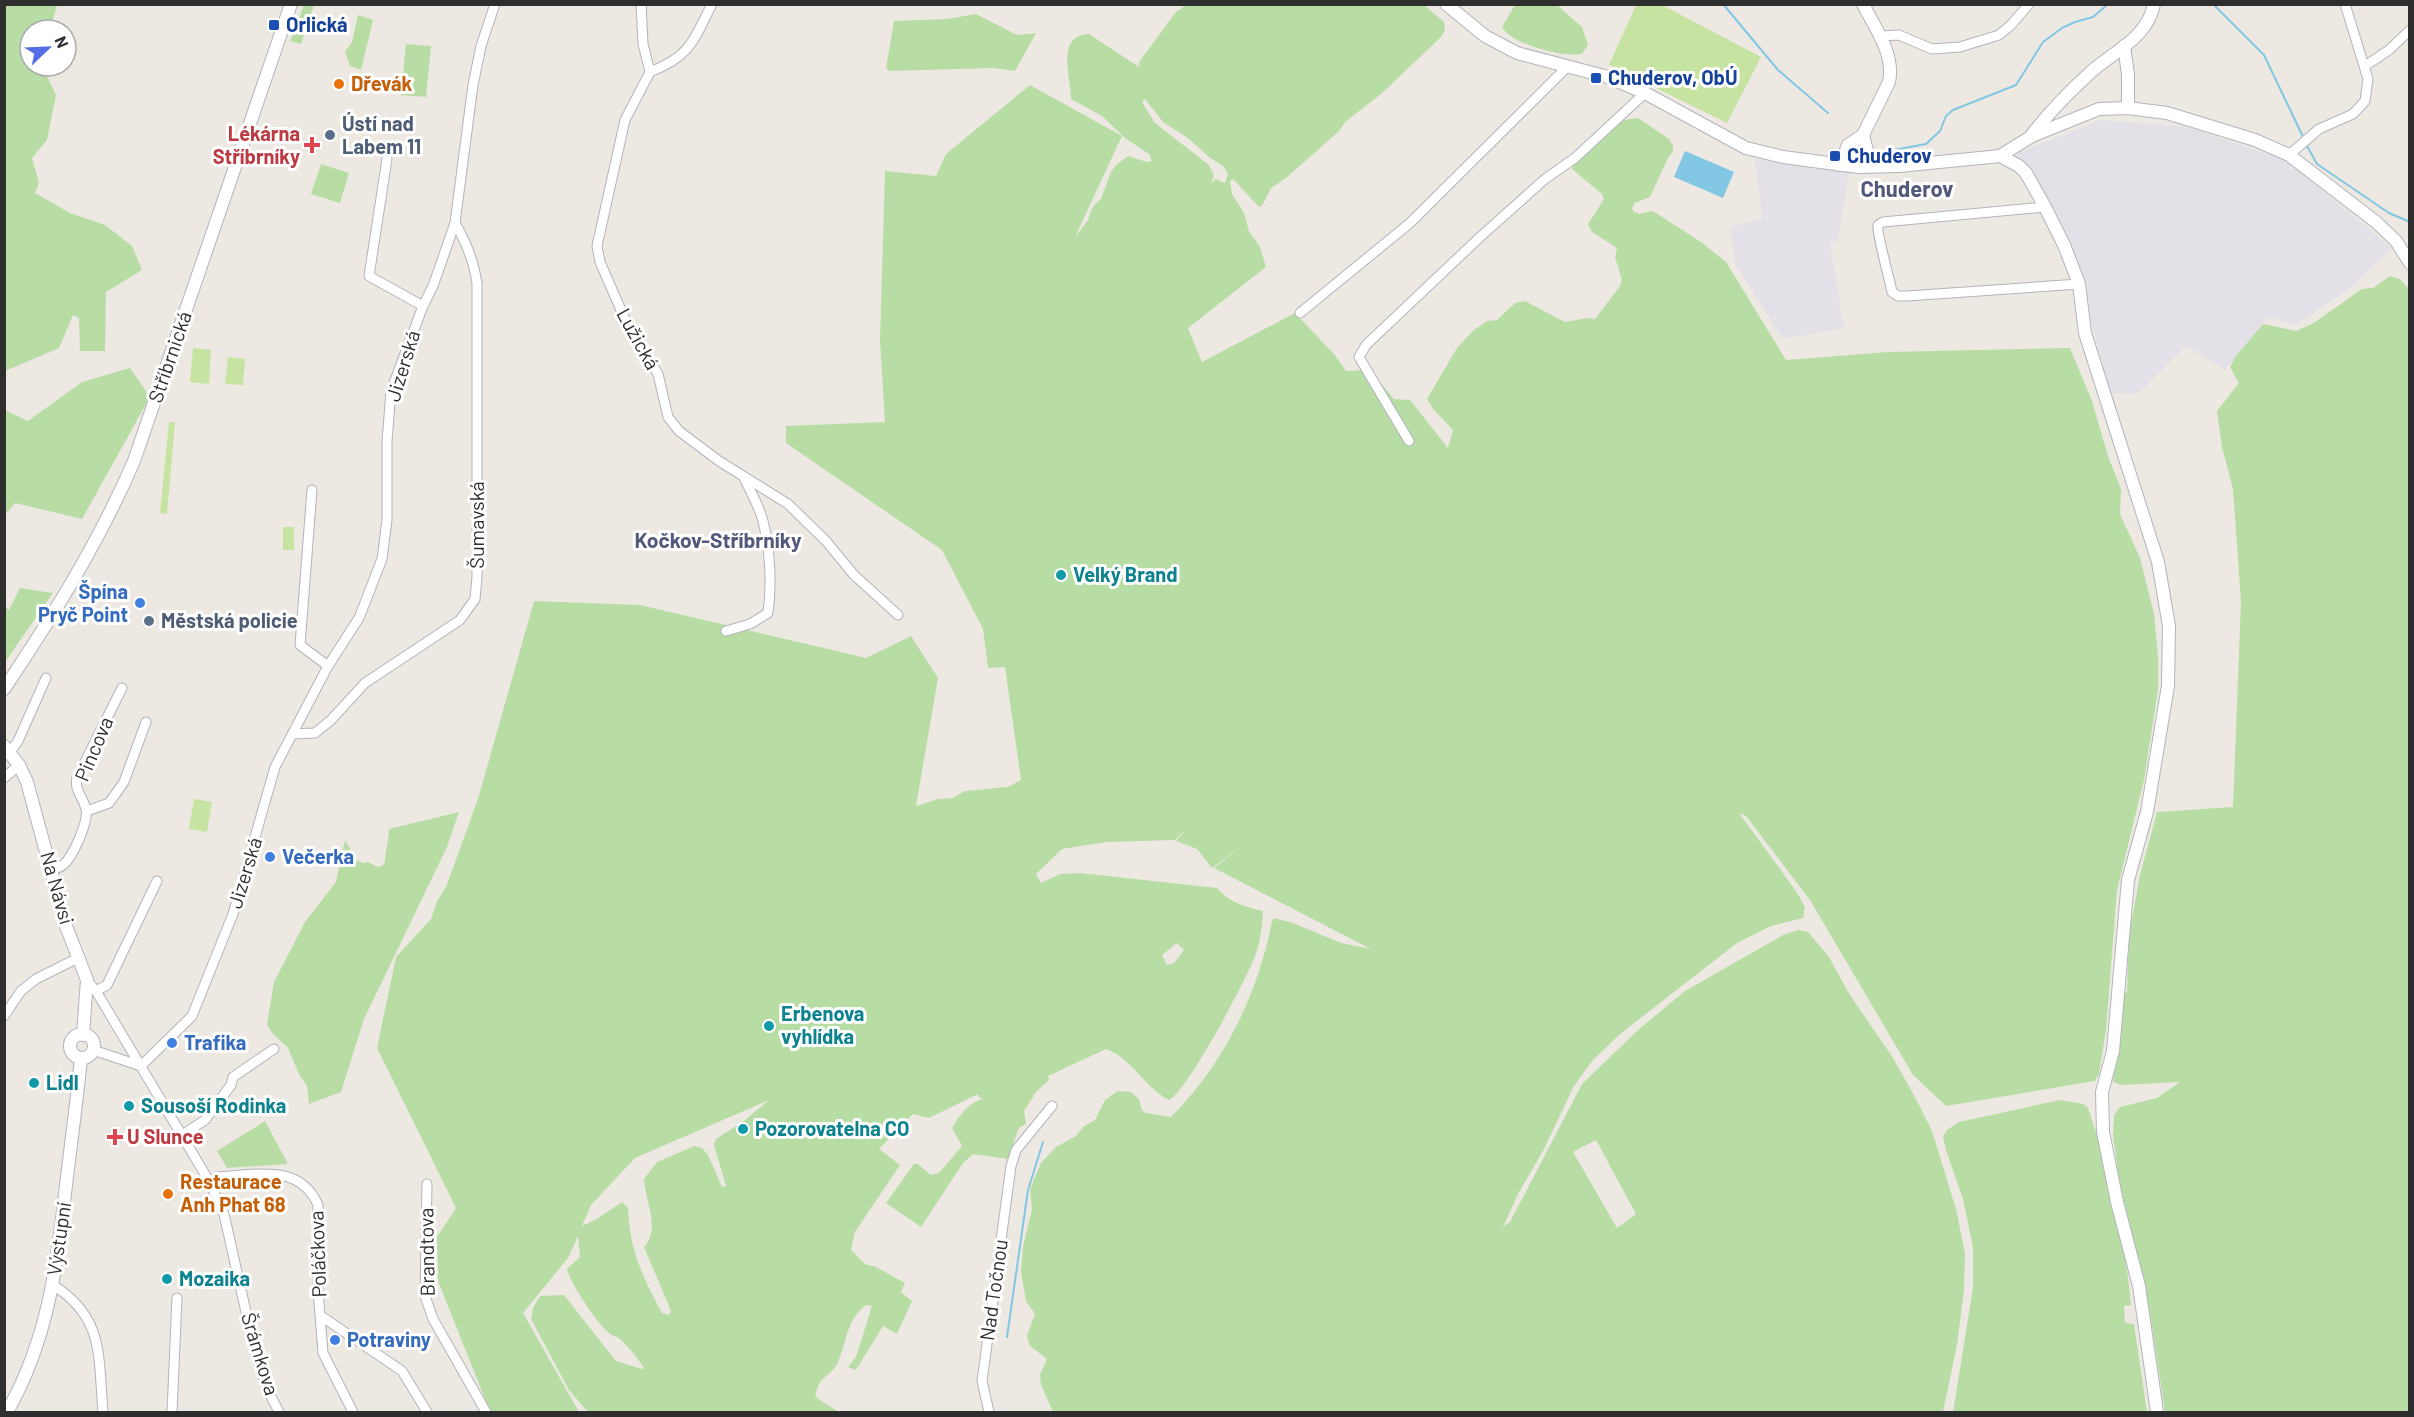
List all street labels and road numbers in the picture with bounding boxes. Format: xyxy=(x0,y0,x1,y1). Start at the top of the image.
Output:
street label: Lužická xyxy=(612,304,665,373)
street label: Stříbrnická xyxy=(142,308,196,405)
street label: Jizerská xyxy=(380,327,424,404)
street label: Šumavská xyxy=(464,481,488,569)
street label: Pincova xyxy=(69,713,117,785)
street label: Jizerská xyxy=(222,834,266,911)
street label: Na Návsi xyxy=(36,848,80,927)
street label: Výstupní xyxy=(41,1201,75,1277)
street label: Brandtova xyxy=(413,1208,439,1296)
street label: Poláčkova xyxy=(303,1210,331,1298)
street label: Nad Točnou xyxy=(974,1238,1012,1342)
street label: Šrámkova xyxy=(237,1309,285,1398)

